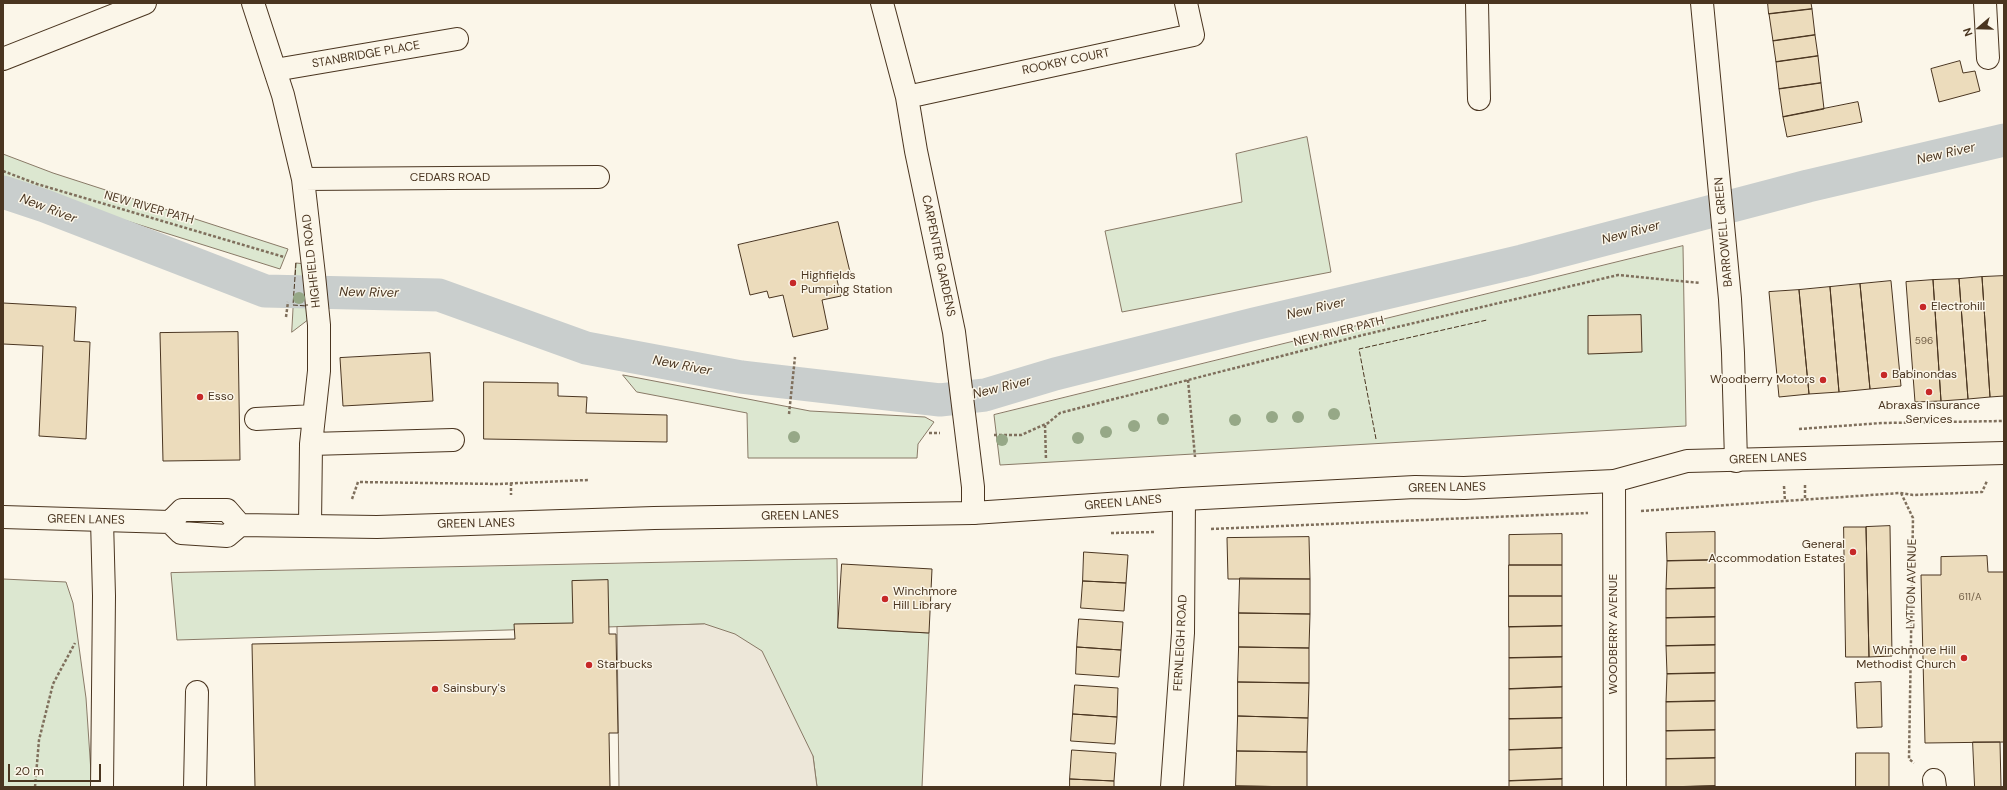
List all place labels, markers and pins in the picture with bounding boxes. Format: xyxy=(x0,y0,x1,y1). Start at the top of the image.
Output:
place label: Highfields Pumping Station xyxy=(801,269,892,297)
marker: Highfields Pumping Station xyxy=(788,278,798,288)
place label: Electrohill xyxy=(1931,300,1985,314)
marker: Electrohill xyxy=(1918,302,1928,312)
place label: Babinondas xyxy=(1892,368,1957,382)
marker: Babinondas xyxy=(1879,370,1889,380)
place label: Woodberry Motors xyxy=(1710,373,1815,387)
marker: Woodberry Motors xyxy=(1818,375,1828,385)
marker: Abraxas Insurance Services xyxy=(1924,387,1934,397)
place label: Esso xyxy=(208,390,234,404)
marker: Esso xyxy=(195,392,205,402)
place label: Abraxas Insurance Services xyxy=(1878,399,1980,427)
place label: General Accommodation Estates xyxy=(1708,538,1845,566)
marker: General Accommodation Estates xyxy=(1848,547,1858,557)
place label: Winchmore Hill Library xyxy=(893,585,957,613)
marker: Winchmore Hill Library xyxy=(880,594,890,604)
place label: Winchmore Hill Methodist Church xyxy=(1856,644,1956,672)
marker: Winchmore Hill Methodist Church xyxy=(1959,653,1969,663)
place label: Starbucks xyxy=(597,658,653,672)
marker: Starbucks xyxy=(584,660,594,670)
place label: Sainsbury's xyxy=(443,682,506,696)
marker: Sainsbury's xyxy=(430,684,440,694)

